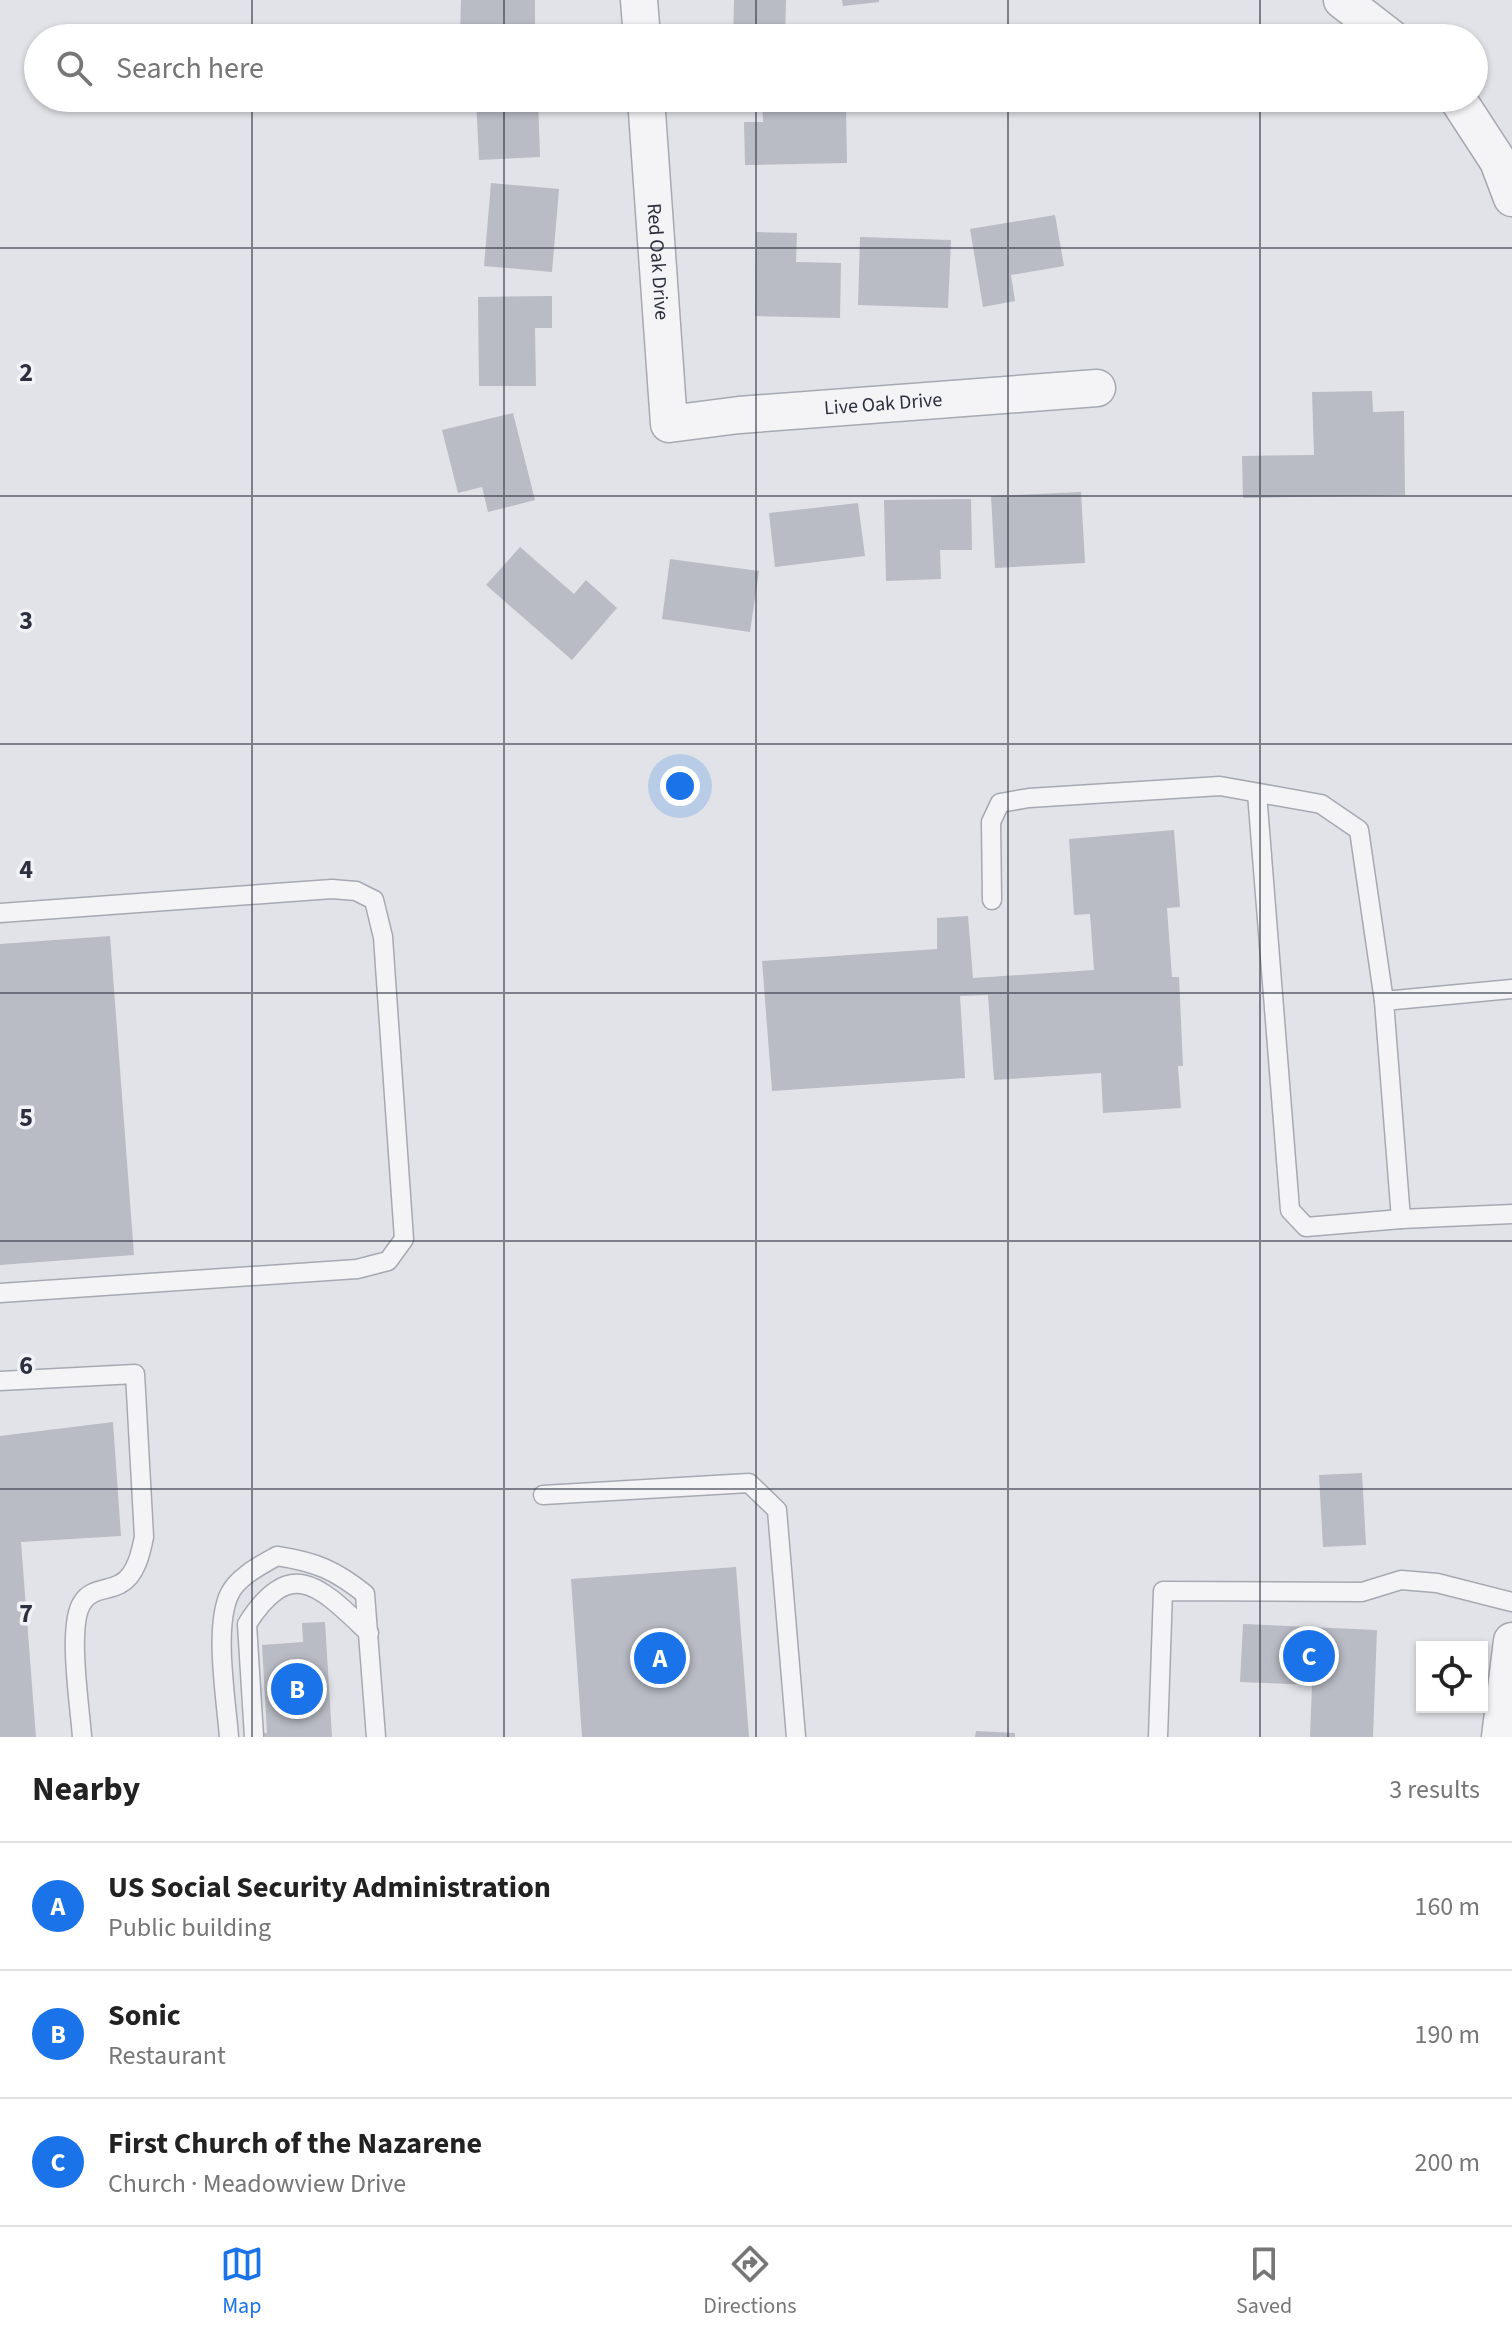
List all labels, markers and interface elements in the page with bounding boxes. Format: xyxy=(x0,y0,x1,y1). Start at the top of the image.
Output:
search box xyxy=(24,24,1488,112)
icon: search xyxy=(52,46,96,90)
text: Search here xyxy=(116,47,264,90)
street label: Red Oak Drive xyxy=(639,202,676,321)
text: 2 xyxy=(19,354,33,391)
street label: Live Oak Drive xyxy=(823,386,943,423)
text: 3 xyxy=(19,602,33,639)
your location xyxy=(660,766,700,806)
text: 4 xyxy=(19,851,33,888)
text: 5 xyxy=(19,1099,33,1136)
text: 6 xyxy=(19,1347,33,1384)
text: 7 xyxy=(19,1595,33,1632)
pin: C xyxy=(1283,1626,1335,1686)
pin: A xyxy=(634,1628,686,1688)
map controls xyxy=(1416,1641,1488,1713)
button: locate xyxy=(1416,1641,1488,1713)
pin: B xyxy=(271,1659,323,1719)
text: Nearby xyxy=(32,1765,140,1814)
text: 3 results xyxy=(1389,1771,1480,1808)
text: US Social Security Administration xyxy=(108,1866,551,1909)
text: A xyxy=(51,1888,65,1925)
text: 160 m xyxy=(1414,1888,1480,1925)
text: Public building xyxy=(108,1909,271,1946)
text: Sonic xyxy=(108,1994,181,2037)
text: B xyxy=(50,2016,66,2053)
text: 190 m xyxy=(1414,2016,1480,2053)
text: Restaurant xyxy=(108,2037,226,2074)
text: First Church of the Nazarene xyxy=(108,2122,482,2165)
text: C xyxy=(50,2144,66,2181)
text: 200 m xyxy=(1414,2144,1480,2181)
text: Church · Meadowview Drive xyxy=(108,2165,406,2202)
tab: Map xyxy=(220,2242,264,2322)
tab: Directions xyxy=(703,2242,796,2322)
tab: Saved xyxy=(1236,2242,1292,2322)

